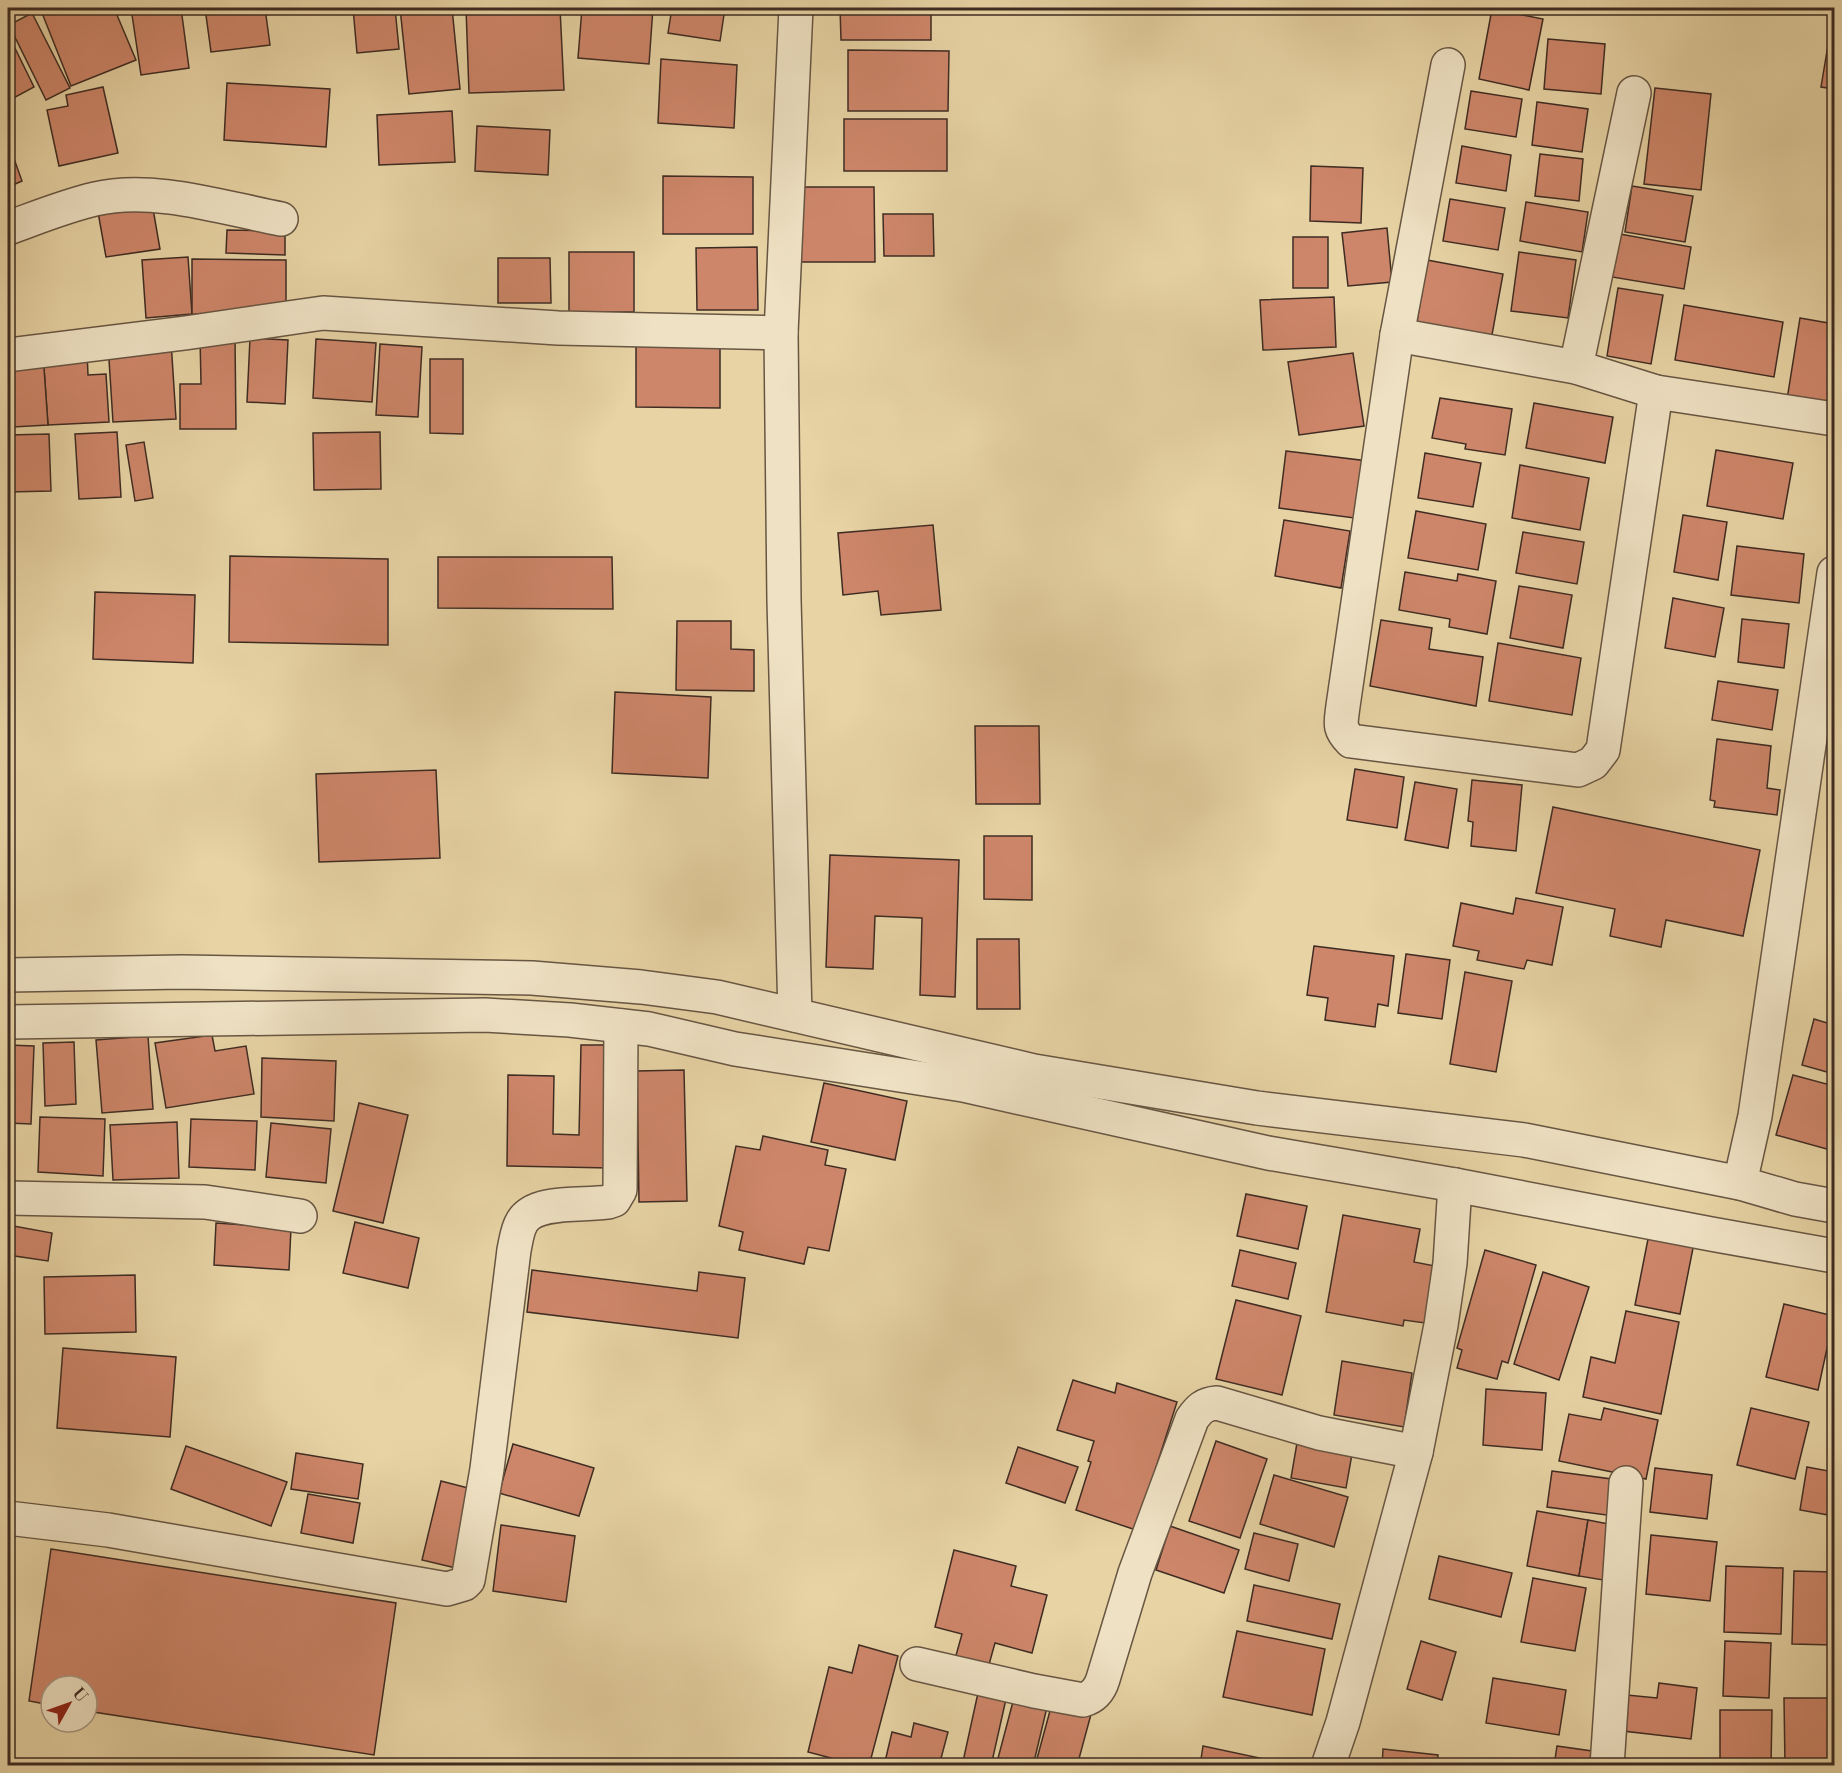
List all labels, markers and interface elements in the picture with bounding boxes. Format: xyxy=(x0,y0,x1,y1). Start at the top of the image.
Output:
north arrow xyxy=(39,1674,99,1734)
text: U xyxy=(68,1684,92,1707)

